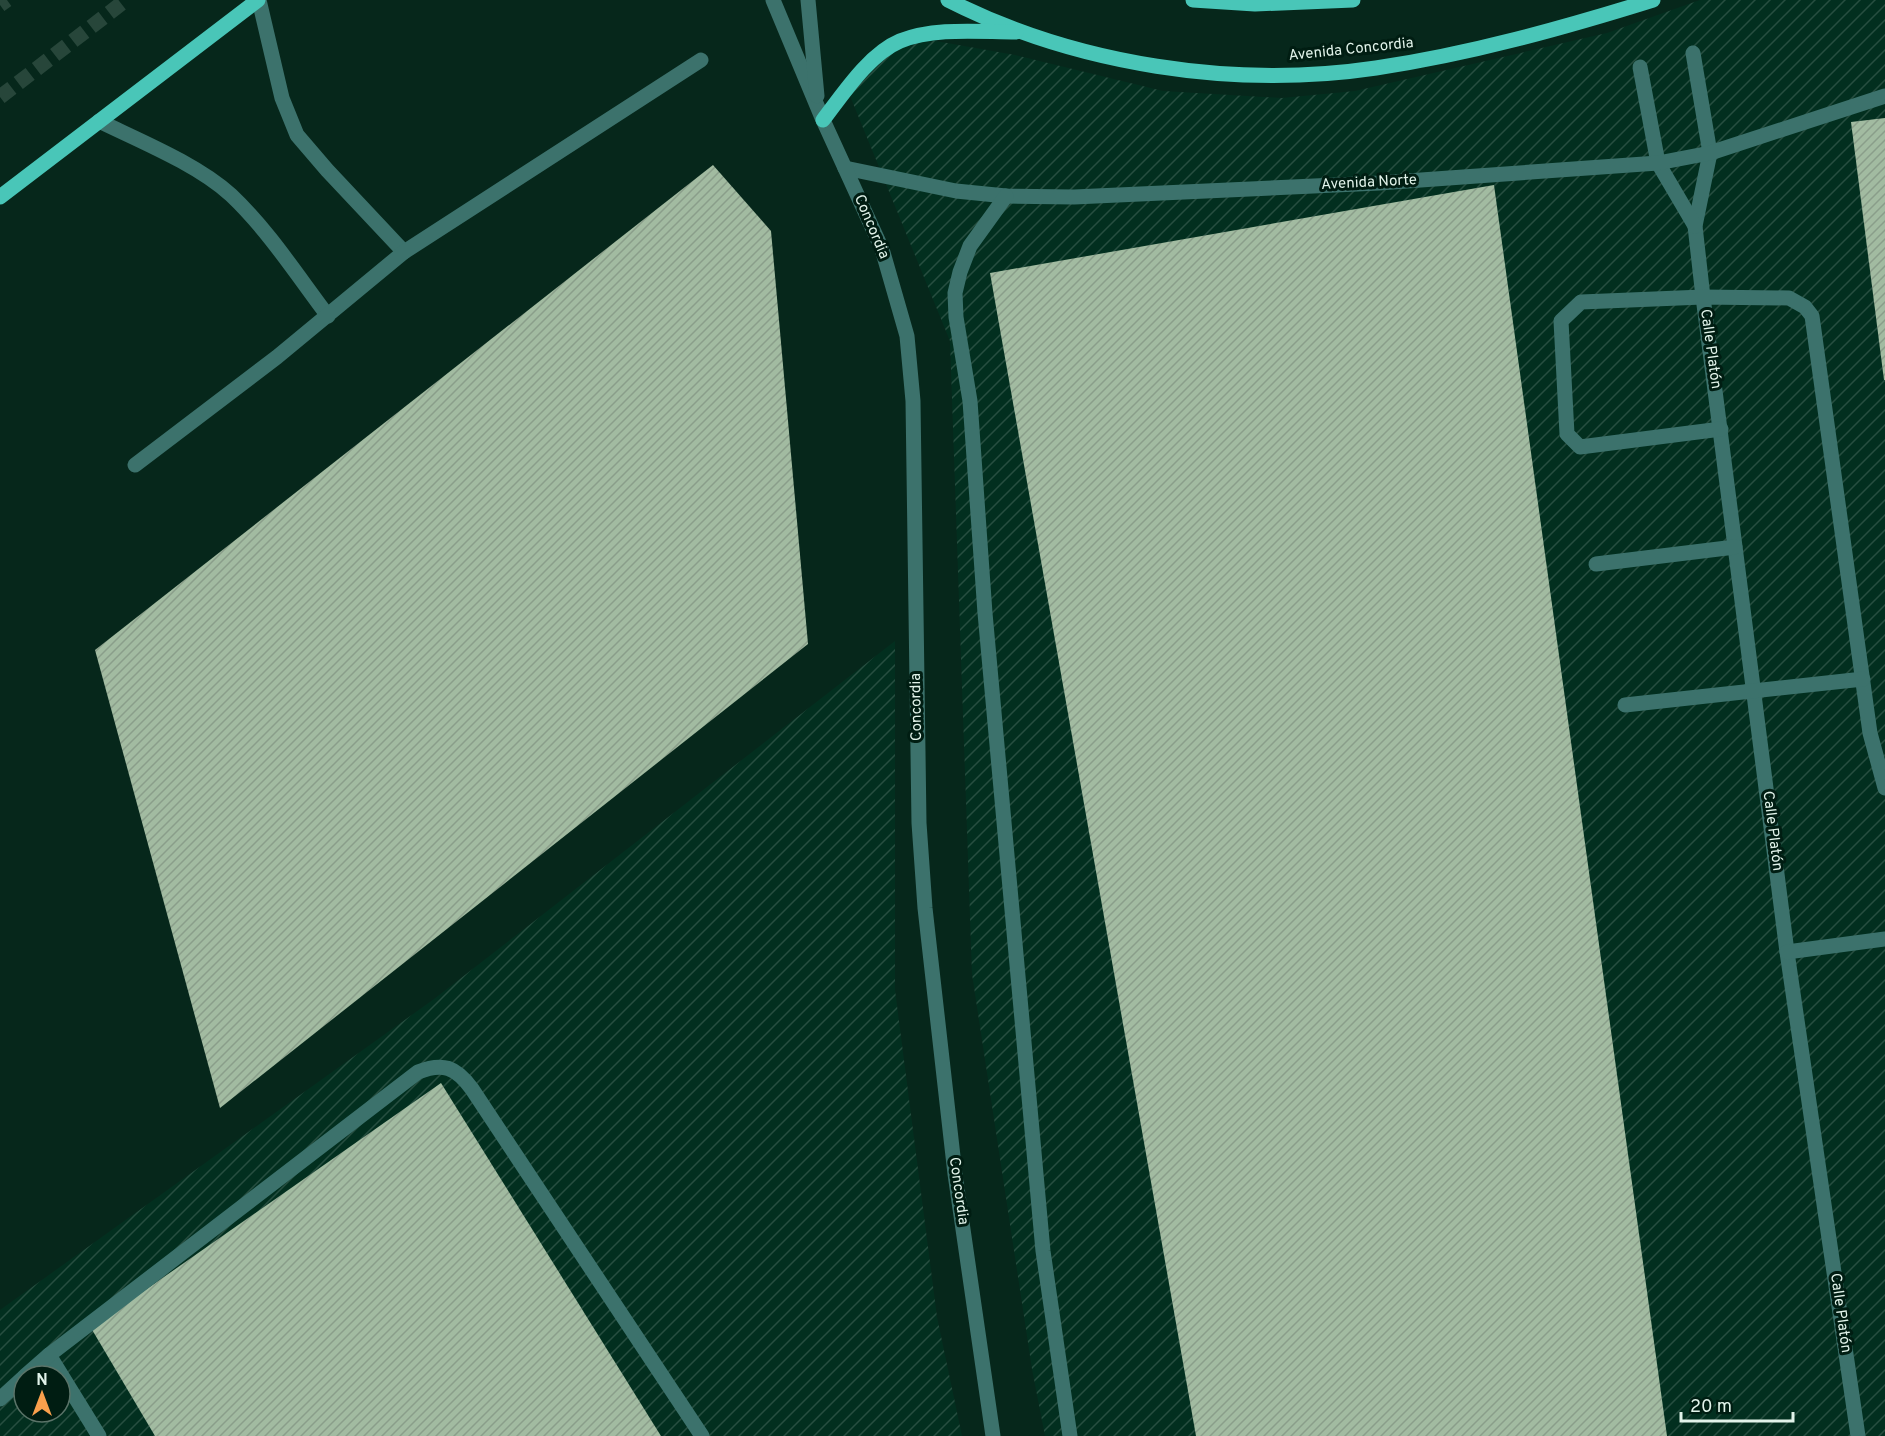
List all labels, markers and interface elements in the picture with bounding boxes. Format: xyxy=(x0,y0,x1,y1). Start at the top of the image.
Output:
street label: Avenida Concordia xyxy=(1288,34,1414,66)
street label: Avenida Norte xyxy=(1321,171,1417,195)
street label: Concordia xyxy=(849,192,893,262)
street label: Calle Platón xyxy=(1695,308,1725,390)
street label: Concordia xyxy=(907,673,927,741)
street label: Calle Platón xyxy=(1758,790,1786,872)
street label: Concordia xyxy=(944,1156,972,1226)
street label: Calle Platón xyxy=(1825,1272,1855,1354)
north arrow xyxy=(12,1364,72,1424)
text: N xyxy=(36,1371,48,1391)
scale bar xyxy=(1681,1385,1794,1423)
text: 20 m xyxy=(1690,1396,1732,1419)

